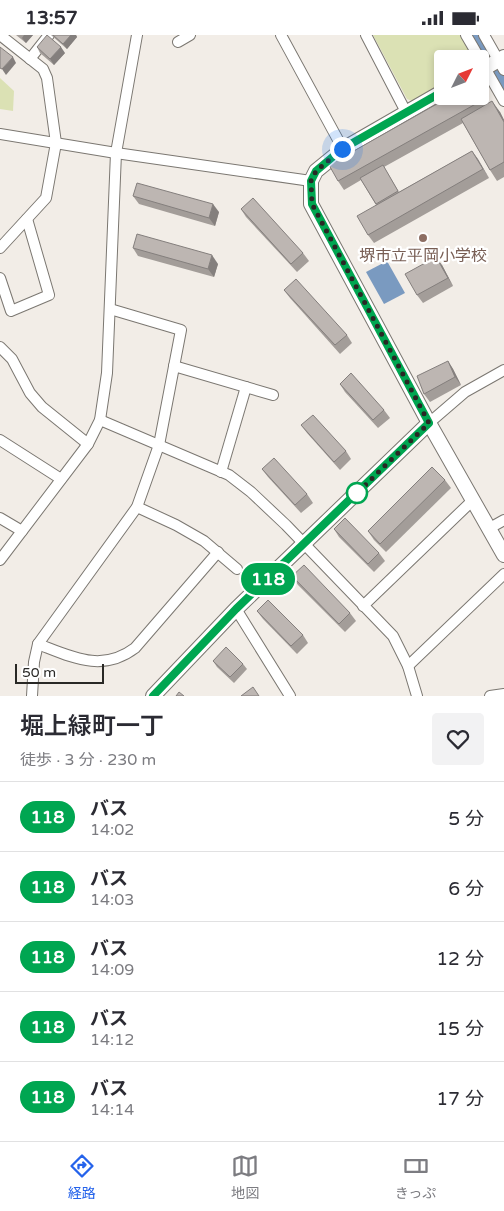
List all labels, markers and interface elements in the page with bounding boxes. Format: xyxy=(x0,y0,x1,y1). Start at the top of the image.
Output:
text: 13:57 xyxy=(25,7,78,29)
north arrow xyxy=(434,50,489,105)
map controls xyxy=(434,50,489,105)
your location xyxy=(330,137,355,162)
marker: 堺市立平岡小学校 xyxy=(417,232,429,244)
place label: 堺市立平岡小学校 xyxy=(359,246,487,266)
unlabelled marker xyxy=(346,482,368,504)
line badge: 118 xyxy=(239,563,297,595)
text: 118 xyxy=(251,568,285,590)
scale bar xyxy=(15,661,104,684)
text: 50 m xyxy=(22,664,56,681)
text: 堀上緑町一丁 xyxy=(20,712,164,741)
button: heart xyxy=(432,713,484,765)
text: 徒歩 · 3 分 · 230 m xyxy=(20,750,156,770)
text: バス xyxy=(90,798,128,820)
text: 118 xyxy=(31,806,64,828)
text: 5 分 xyxy=(448,808,484,830)
text: 14:02 xyxy=(90,820,134,840)
text: バス xyxy=(90,868,128,890)
text: 118 xyxy=(31,876,64,898)
text: 6 分 xyxy=(448,878,484,900)
text: 14:03 xyxy=(90,890,134,910)
text: バス xyxy=(90,938,128,960)
text: 118 xyxy=(31,946,64,968)
text: 12 分 xyxy=(436,948,484,970)
text: 14:09 xyxy=(90,960,134,980)
text: バス xyxy=(90,1008,128,1030)
text: 118 xyxy=(31,1016,64,1038)
text: 15 分 xyxy=(436,1018,484,1040)
text: 14:12 xyxy=(90,1030,134,1050)
text: バス xyxy=(90,1078,128,1100)
text: 118 xyxy=(31,1086,64,1108)
text: 17 分 xyxy=(436,1088,484,1110)
text: 14:14 xyxy=(90,1100,134,1120)
tab: 経路 xyxy=(68,1152,96,1202)
tab: 地図 xyxy=(231,1152,259,1202)
tab: きっぷ xyxy=(395,1152,436,1202)

